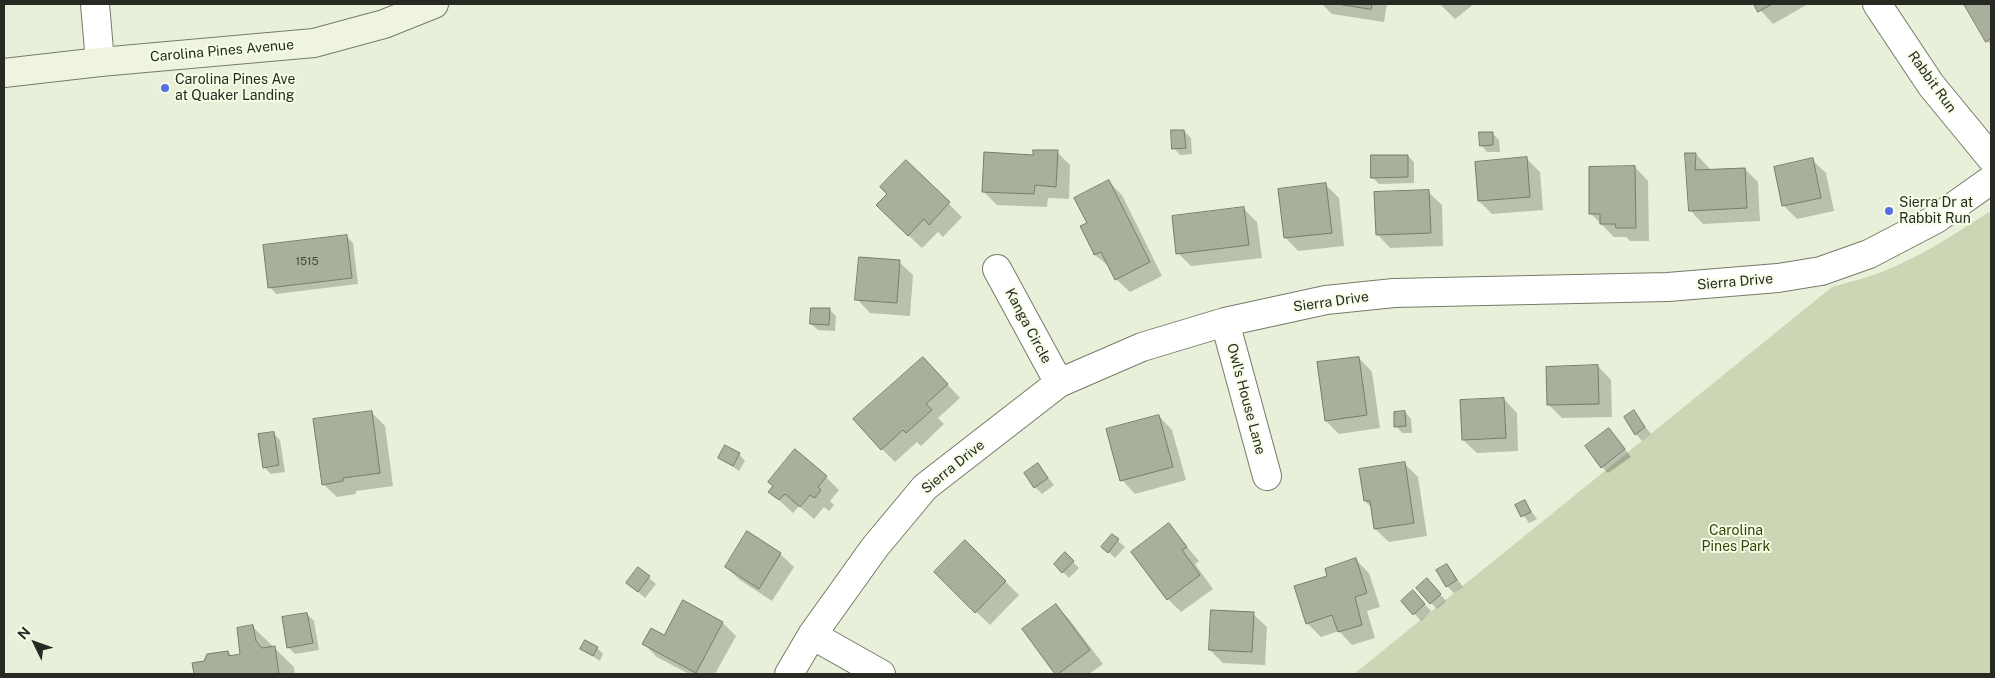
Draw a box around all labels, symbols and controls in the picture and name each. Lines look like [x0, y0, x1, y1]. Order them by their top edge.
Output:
street label: Carolina Pines Avenue [149, 36, 295, 66]
street label: Rabbit Run [1904, 48, 1960, 116]
place label: Carolina Pines Ave at Quaker Landing [175, 72, 295, 104]
marker: Carolina Pines Ave at Quaker Landing [159, 82, 171, 94]
place label: Sierra Dr at Rabbit Run [1899, 195, 1973, 228]
marker: Sierra Dr at Rabbit Run [1883, 205, 1895, 217]
house number: 1515 [295, 255, 319, 269]
street label: Sierra Drive [1696, 270, 1774, 294]
street label: Kanga Circle [1001, 286, 1055, 366]
street label: Sierra Drive [1292, 288, 1370, 316]
street label: Owl's House Lane [1223, 342, 1269, 456]
street label: Sierra Drive [918, 437, 988, 497]
park label: Carolina Pines Park [1702, 523, 1770, 556]
north arrow [10, 618, 60, 668]
text: N [14, 624, 33, 642]

